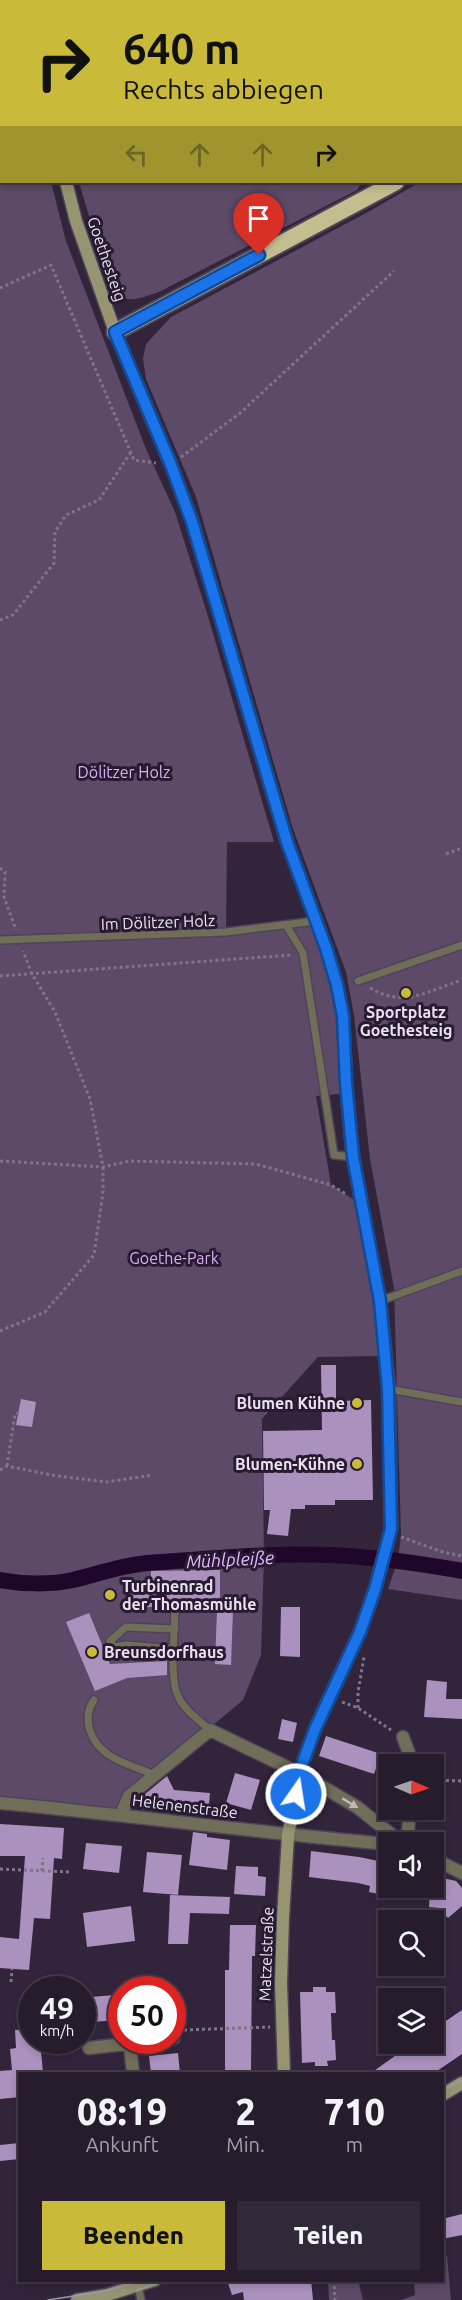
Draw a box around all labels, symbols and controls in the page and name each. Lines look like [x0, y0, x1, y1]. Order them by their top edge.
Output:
icon: right [24, 24, 102, 102]
text: 640 m [123, 25, 240, 72]
text: Rechts abbiegen [123, 74, 324, 104]
icon: left [120, 138, 153, 171]
icon: ahead [183, 138, 216, 171]
icon: ahead [246, 138, 279, 171]
icon: right [309, 138, 342, 171]
pin [233, 193, 284, 255]
icon: arrive [242, 202, 275, 235]
street label: Goethesteig [84, 214, 130, 304]
park label: Dölitzer Holz [78, 763, 170, 781]
street label: Im Dölitzer Holz [100, 911, 216, 933]
marker: Sportplatz Goethesteig [399, 986, 413, 1000]
place label: Sportplatz Goethesteig [360, 1003, 452, 1039]
park label: Goethe-Park [129, 1249, 219, 1267]
place label: Blumen Kühne [237, 1394, 345, 1412]
marker: Blumen Kühne [350, 1396, 364, 1410]
place label: Blumen-Kühne [235, 1455, 345, 1473]
marker: Blumen-Kühne [350, 1457, 364, 1471]
water label: Mühlpleiße [185, 1547, 275, 1572]
place label: Turbinenrad der Thomasmühle [122, 1577, 256, 1613]
marker: Turbinenrad der Thomasmühle [103, 1588, 117, 1602]
place label: Breunsdorfhaus [104, 1643, 224, 1661]
marker: Breunsdorfhaus [85, 1645, 99, 1659]
north arrow [378, 1754, 444, 1820]
map controls [378, 1754, 444, 2054]
position arrow [264, 1762, 328, 1826]
street label: Helenenstraße [131, 1791, 239, 1821]
one-way arrow [342, 1797, 358, 1808]
button: sound [378, 1832, 444, 1898]
street label: Matzelstraße [255, 1906, 277, 2002]
button: search [378, 1910, 444, 1976]
speed limit sign: 50 [108, 1976, 186, 2054]
button: layers [378, 1988, 444, 2054]
text: 49 [40, 1991, 74, 2025]
text: km/h [40, 2022, 74, 2039]
text: 08:19 [77, 2091, 167, 2132]
text: 2 [235, 2091, 256, 2132]
text: 710 [324, 2091, 385, 2132]
text: Ankunft [86, 2133, 159, 2156]
text: Min. [226, 2133, 265, 2156]
text: m [346, 2133, 363, 2156]
button: Beenden [42, 2201, 225, 2270]
button: Teilen [237, 2201, 420, 2270]

